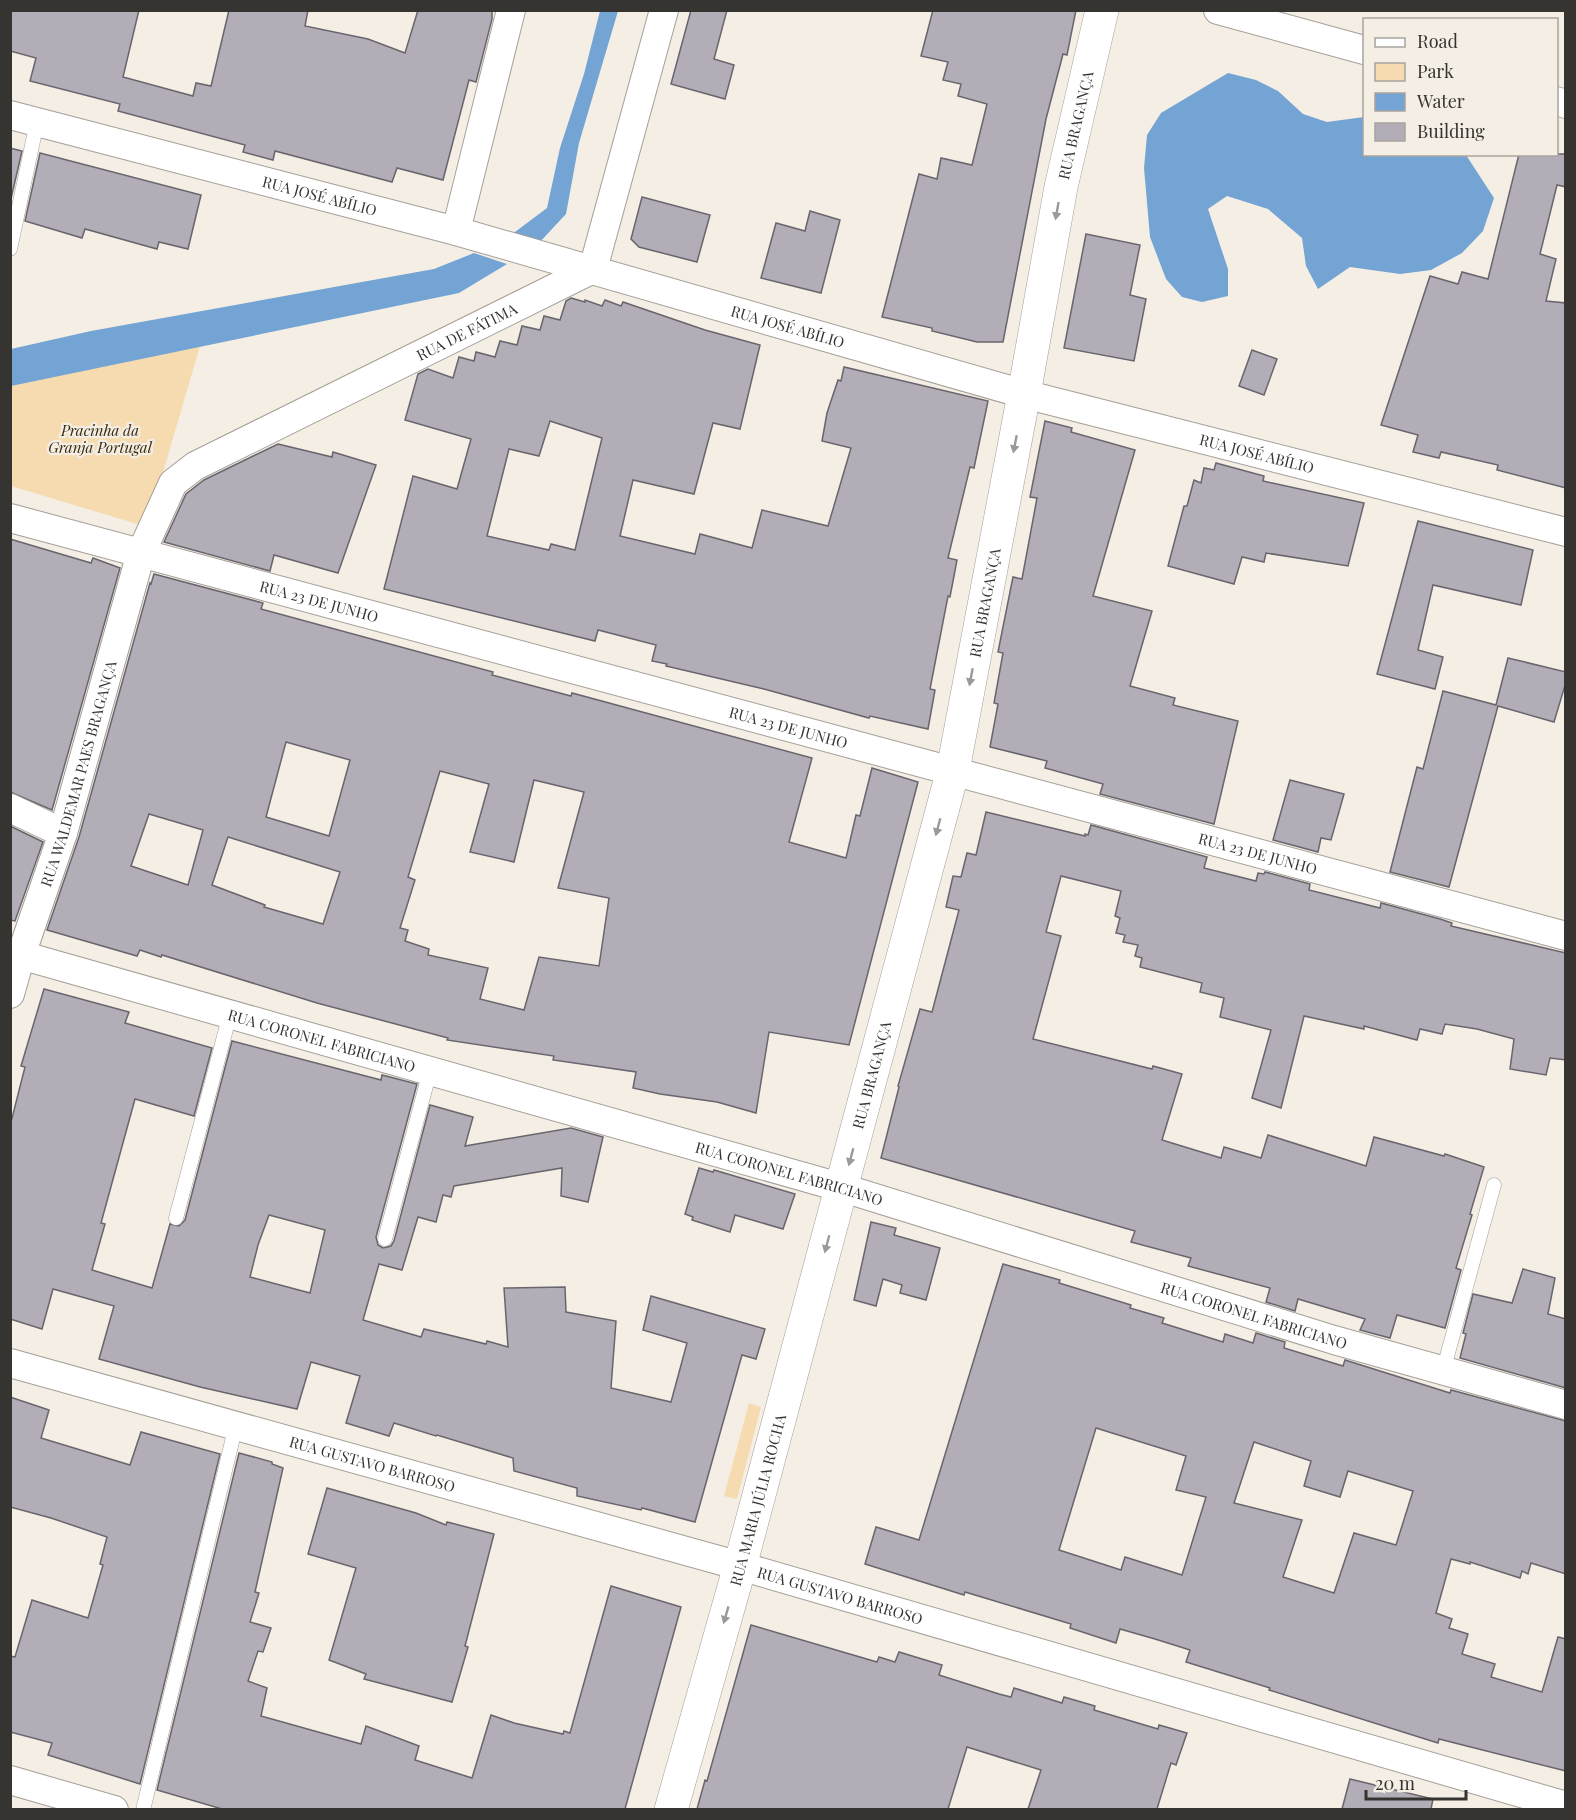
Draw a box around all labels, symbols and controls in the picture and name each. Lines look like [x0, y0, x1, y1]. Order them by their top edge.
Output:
legend [1363, 18, 1558, 156]
text: Road [1417, 29, 1458, 53]
text: Park [1417, 59, 1454, 83]
street label: RUA BRAGANÇA [1053, 68, 1098, 181]
text: Water [1416, 89, 1465, 113]
text: Building [1417, 119, 1485, 143]
street label: RUA JOSÉ ABÍLIO [260, 171, 379, 220]
one-way arrow [1052, 202, 1061, 221]
street label: RUA DE FÁTIMA [413, 298, 521, 365]
street label: RUA JOSÉ ABÍLIO [729, 300, 847, 352]
park label: Pracinha da Granja Portugal [48, 420, 153, 457]
street label: RUA JOSÉ ABÍLIO [1197, 429, 1316, 477]
one-way arrow [1010, 435, 1019, 454]
street label: RUA BRAGANÇA [965, 546, 1005, 659]
street label: RUA 23 DE JUNHO [258, 576, 381, 627]
street label: RUA WALDEMAR PAES BRAGANÇA [35, 657, 121, 889]
one-way arrow [966, 668, 975, 687]
street label: RUA 23 DE JUNHO [727, 702, 850, 753]
one-way arrow [933, 817, 943, 836]
street label: RUA 23 DE JUNHO [1196, 828, 1319, 879]
street label: RUA CORONEL FABRICIANO [226, 1004, 418, 1076]
street label: RUA BRAGANÇA [847, 1018, 896, 1131]
street label: RUA CORONEL FABRICIANO [693, 1137, 885, 1210]
one-way arrow [845, 1148, 855, 1166]
one-way arrow [822, 1235, 832, 1253]
street label: RUA CORONEL FABRICIANO [1158, 1277, 1350, 1353]
street label: RUA MARIA JÚLIA ROCHA [725, 1411, 790, 1588]
street label: RUA GUSTAVO BARROSO [287, 1431, 457, 1496]
street label: RUA GUSTAVO BARROSO [755, 1562, 925, 1629]
one-way arrow [721, 1606, 730, 1624]
scale bar [1366, 1763, 1466, 1801]
text: 20 m [1375, 1771, 1415, 1795]

